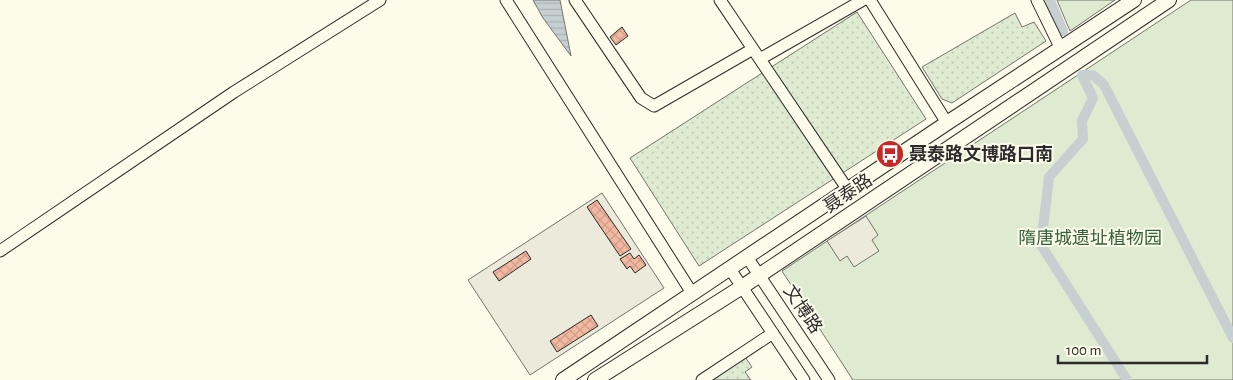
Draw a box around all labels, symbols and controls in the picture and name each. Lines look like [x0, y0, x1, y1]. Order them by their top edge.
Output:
bus stop icon: 聂泰路文博路口南 [875, 139, 905, 169]
place label: 聂泰路文博路口南 [909, 144, 1053, 164]
street label: 聂泰路 [820, 170, 876, 216]
park label: 隋唐城遗址植物园 [1018, 228, 1162, 248]
street label: 文博路 [780, 281, 826, 337]
scale bar [1058, 332, 1207, 364]
text: 100 m [1066, 343, 1101, 358]

